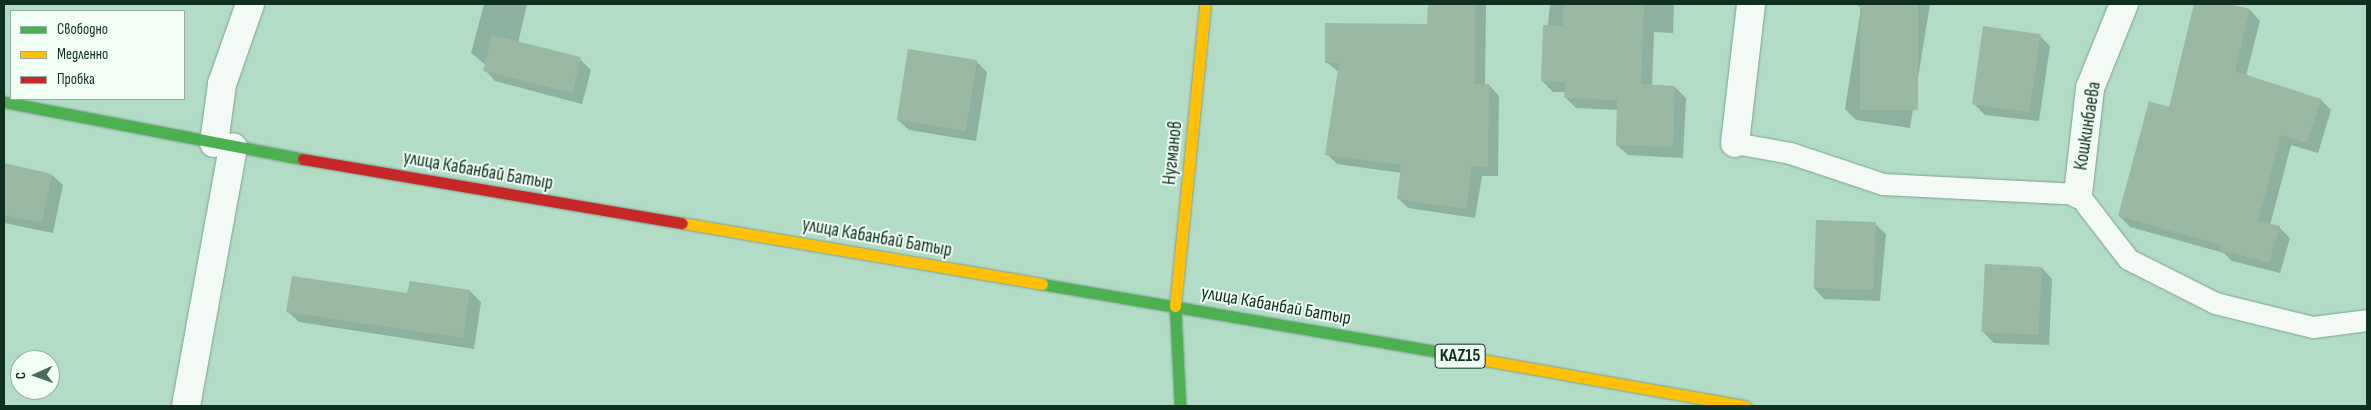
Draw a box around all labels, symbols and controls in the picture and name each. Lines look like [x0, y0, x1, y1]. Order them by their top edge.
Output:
legend [10, 10, 185, 100]
text: Свободно [57, 20, 108, 39]
text: Медленно [57, 45, 108, 64]
text: Пробка [57, 70, 95, 89]
street label: Кошкинбаева [2070, 80, 2106, 172]
street label: Нугманов [1158, 120, 1188, 186]
street label: улица Кабанбай Батыр [401, 147, 555, 195]
street label: улица Кабанбай Батыр [800, 214, 954, 262]
street label: улица Кабанбай Батыр [1199, 282, 1353, 330]
road number: KAZ15 [1434, 341, 1486, 372]
north arrow [10, 350, 60, 400]
text: С [12, 372, 29, 379]

